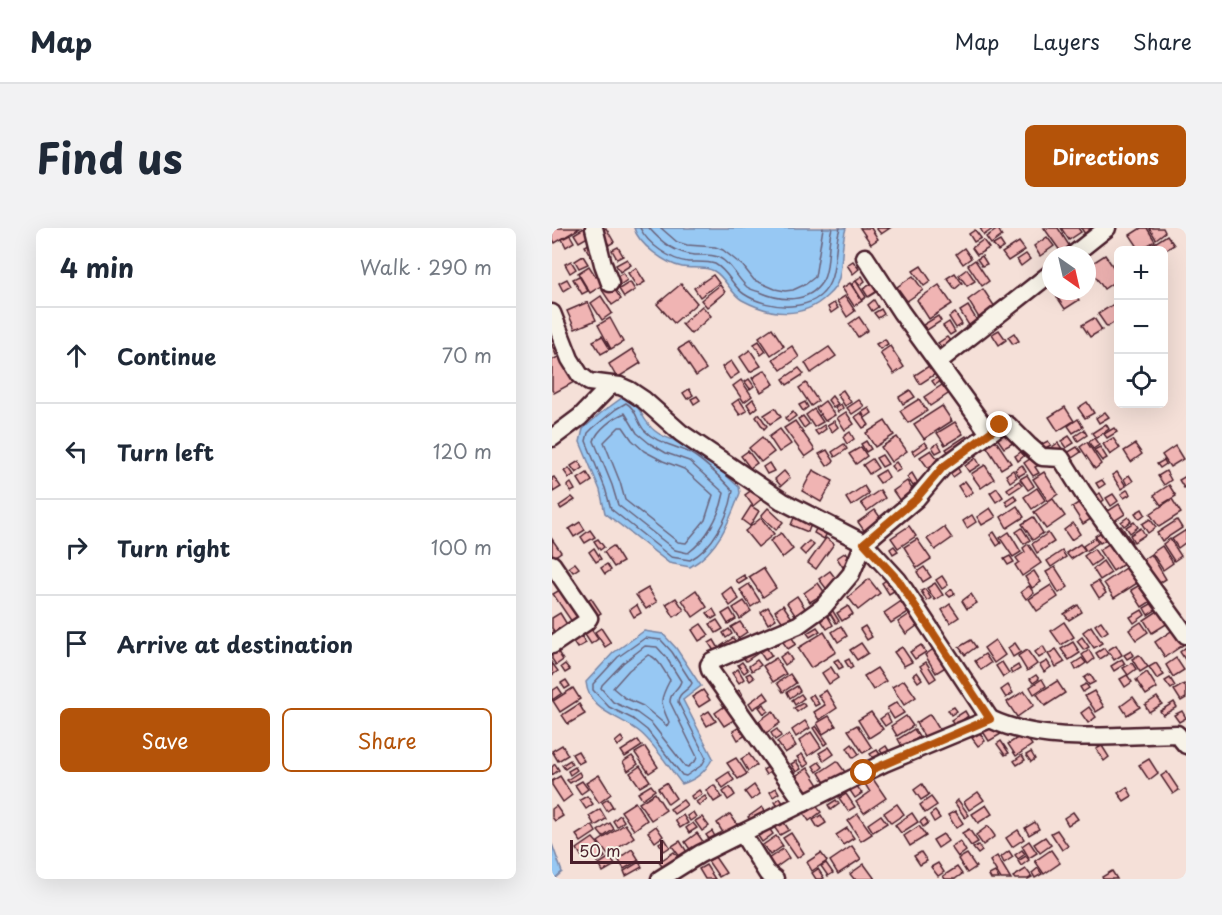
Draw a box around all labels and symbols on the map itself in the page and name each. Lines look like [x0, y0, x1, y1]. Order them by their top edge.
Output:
north arrow [1042, 246, 1096, 300]
route end [986, 411, 1012, 437]
route start [850, 759, 876, 785]
scale bar [570, 837, 663, 864]

